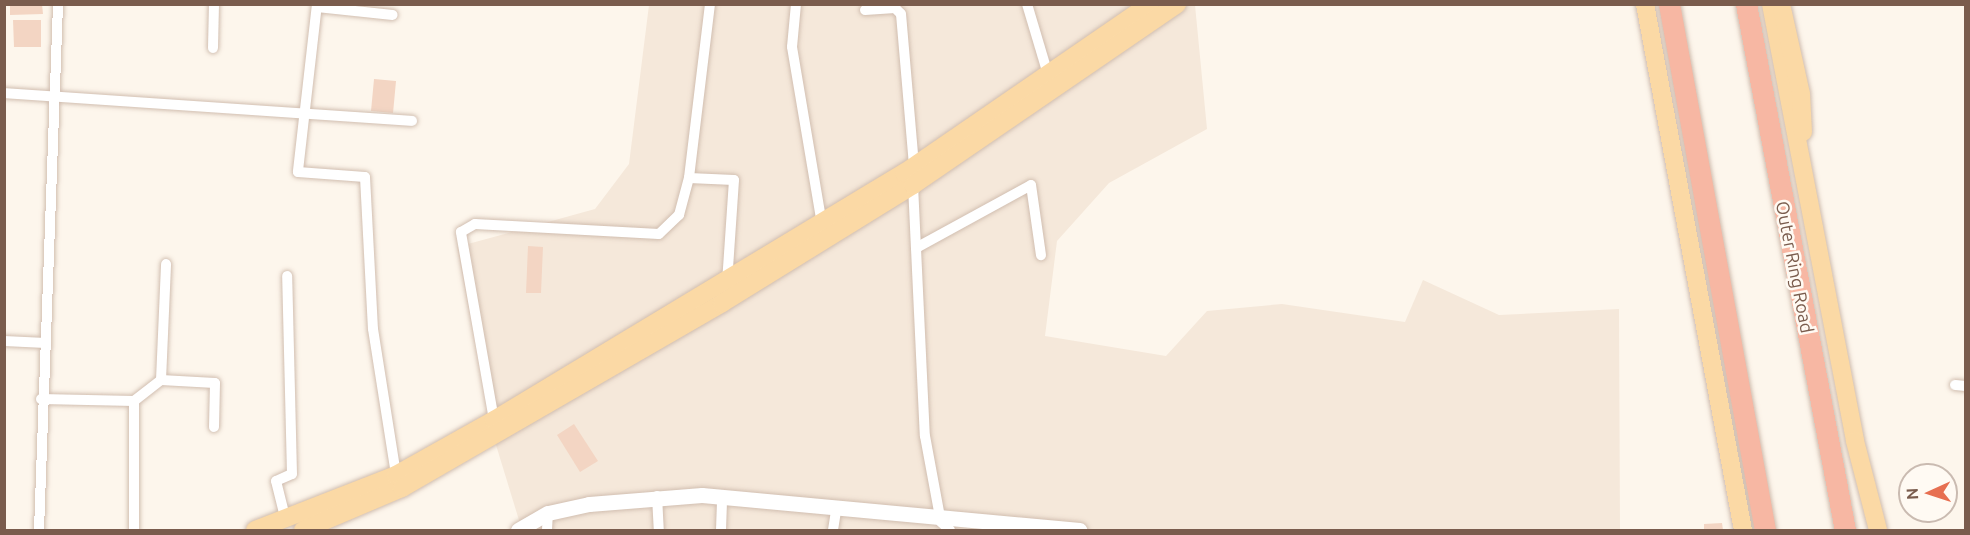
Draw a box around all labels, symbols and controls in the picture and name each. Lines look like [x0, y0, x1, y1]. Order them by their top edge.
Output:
street label: Outer Ring Road [1772, 199, 1818, 335]
north arrow [1898, 463, 1958, 523]
text: N [1903, 487, 1921, 500]

